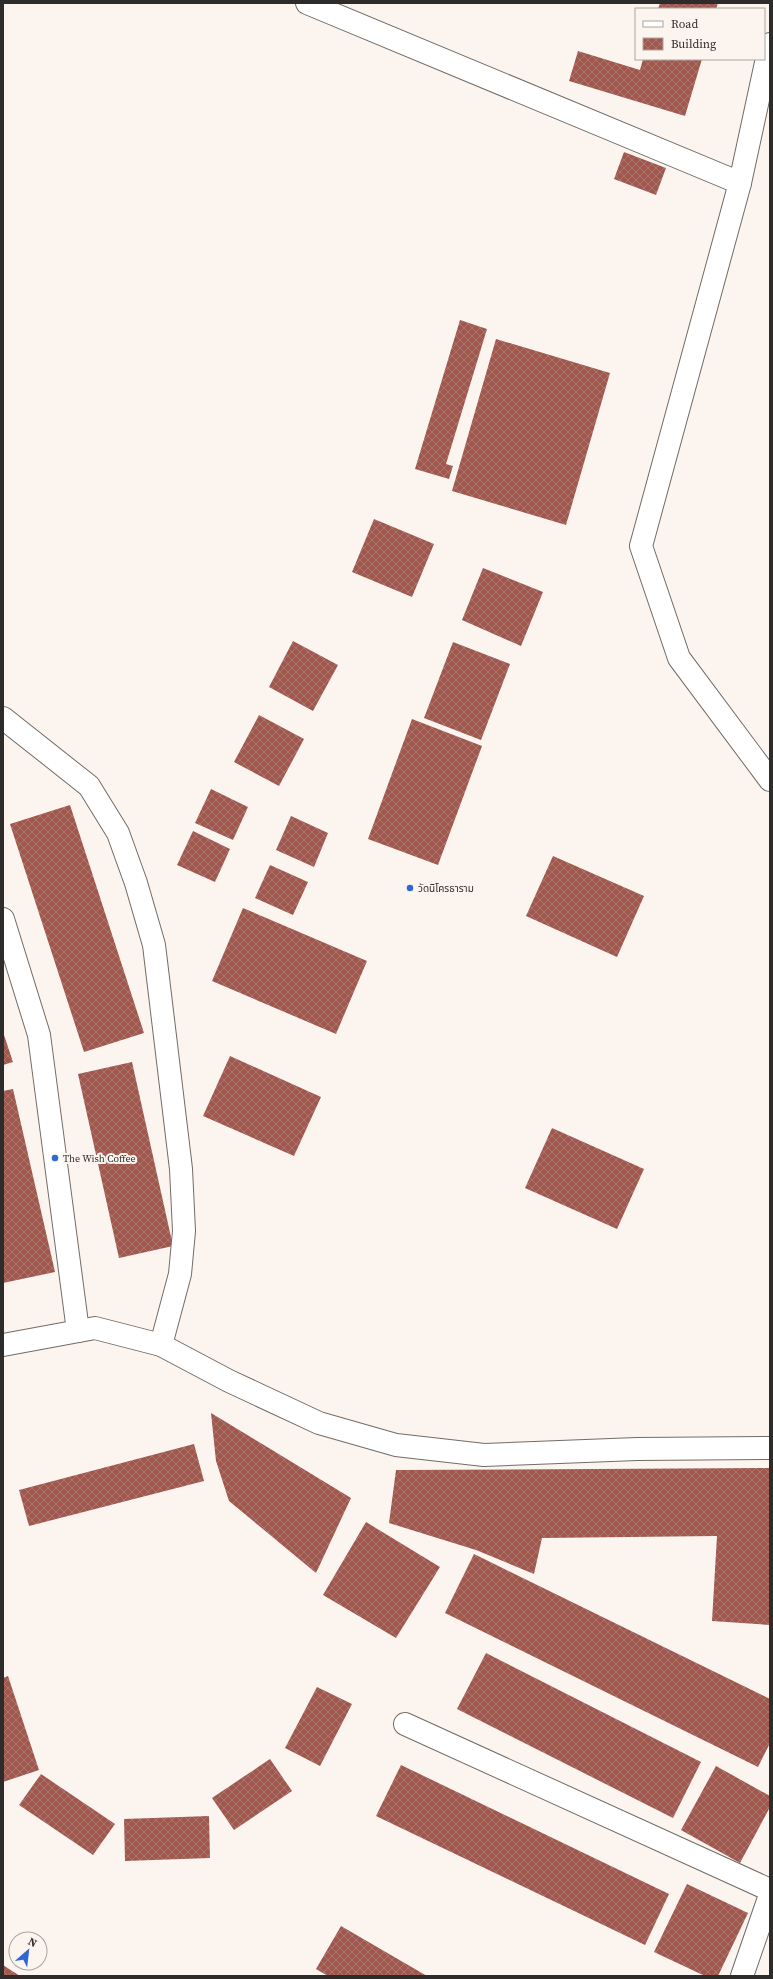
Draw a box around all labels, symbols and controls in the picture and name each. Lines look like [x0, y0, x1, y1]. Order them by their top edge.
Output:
legend [635, 8, 765, 60]
text: Road [671, 16, 698, 32]
text: Building [671, 36, 716, 52]
place label: วัดนิโครธาราม [418, 882, 474, 895]
marker: วัดนิโครธาราม [405, 883, 415, 893]
place label: The Wish Coffee [63, 1152, 136, 1165]
marker: The Wish Coffee [50, 1153, 60, 1163]
north arrow [8, 1931, 48, 1971]
text: N [25, 1934, 40, 1951]

